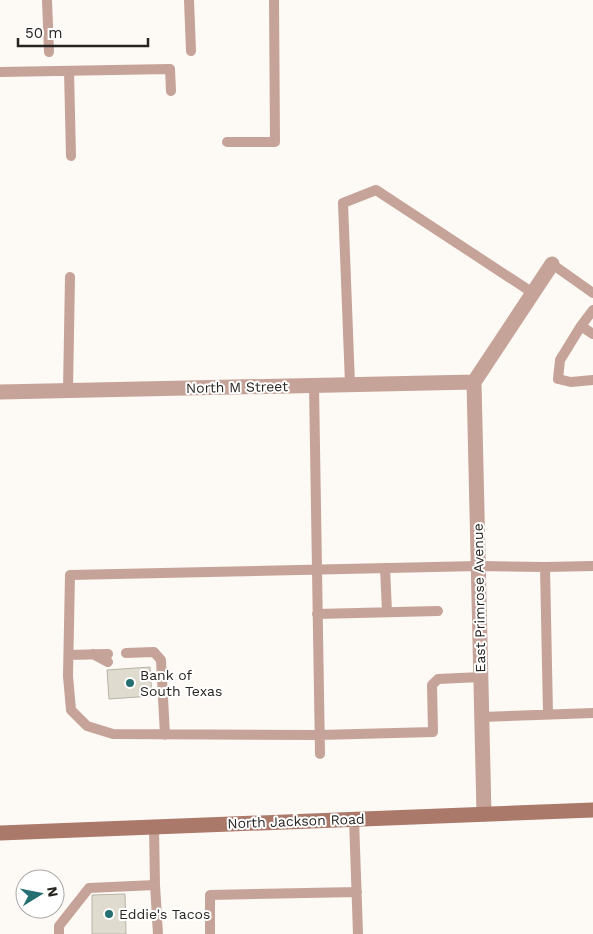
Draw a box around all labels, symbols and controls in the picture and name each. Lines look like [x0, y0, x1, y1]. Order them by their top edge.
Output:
scale bar [18, 15, 148, 47]
text: 50 m [25, 24, 62, 42]
street label: North M Street [186, 378, 288, 396]
street label: East Primrose Avenue [470, 523, 488, 673]
place label: Bank of South Texas [140, 667, 222, 699]
marker: Bank of South Texas [124, 677, 136, 689]
street label: North Jackson Road [227, 811, 365, 831]
north arrow [15, 869, 65, 919]
text: N [44, 885, 62, 898]
place label: Eddie's Tacos [119, 906, 210, 922]
marker: Eddie's Tacos [103, 908, 115, 920]

